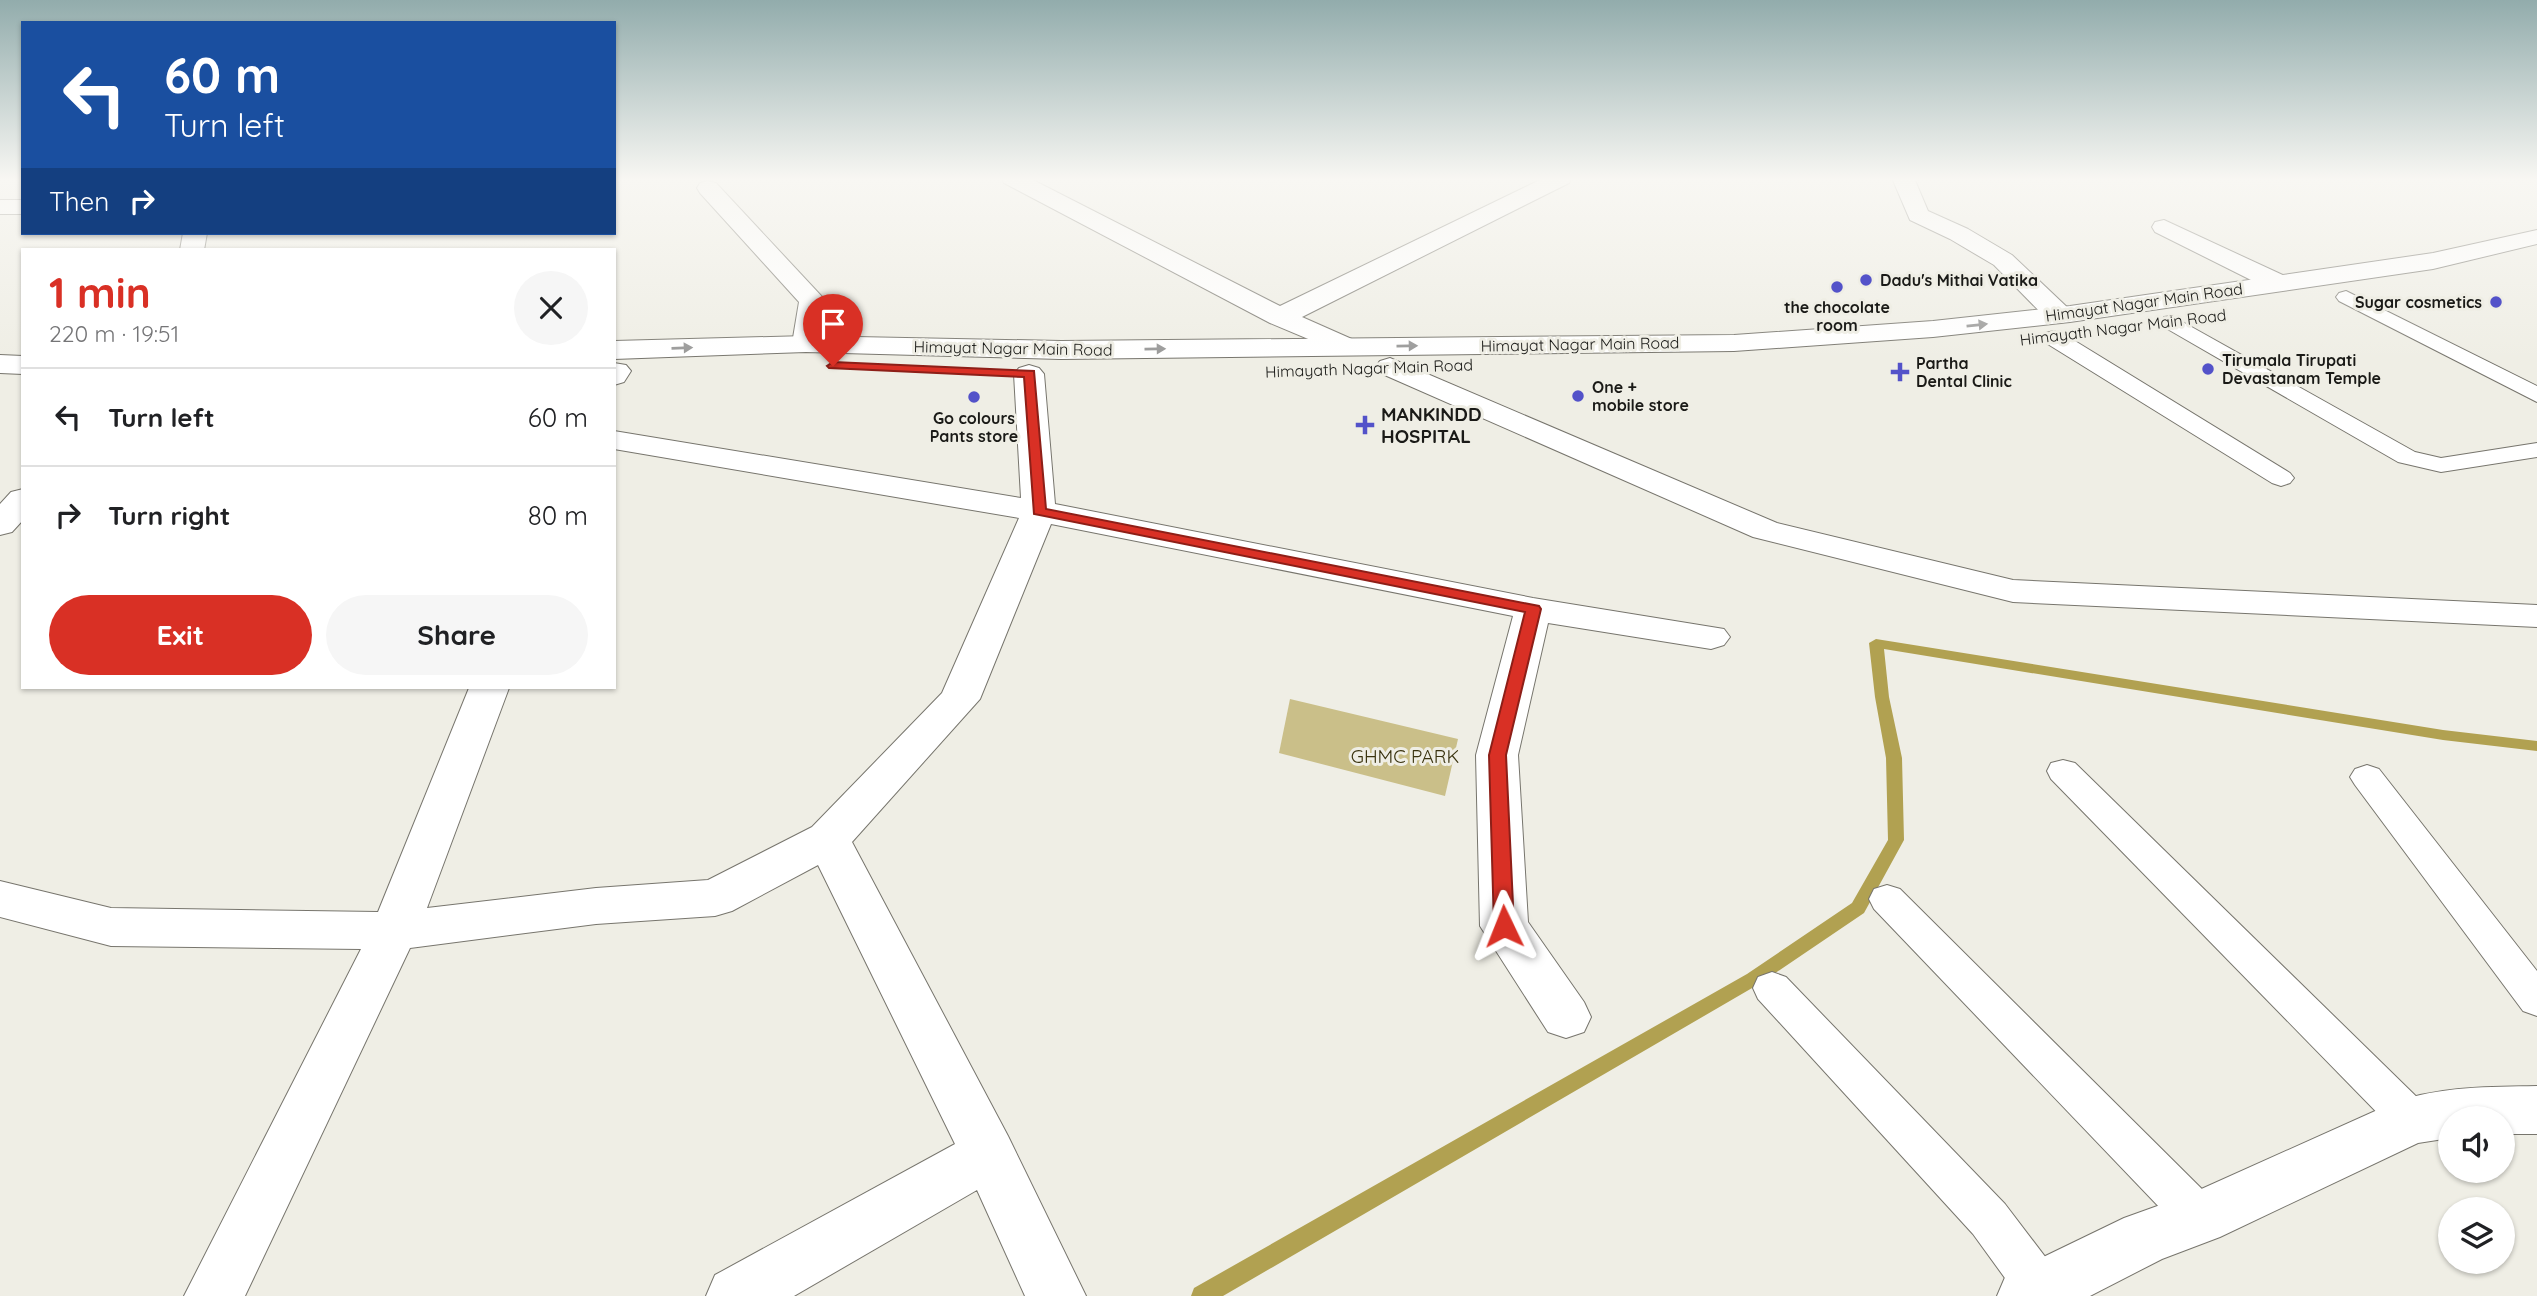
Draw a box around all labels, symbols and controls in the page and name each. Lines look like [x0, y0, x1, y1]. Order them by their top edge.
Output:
text: 60 m [164, 44, 280, 105]
icon: left [49, 49, 140, 140]
text: Turn left [164, 105, 285, 145]
icon: right [123, 182, 161, 220]
text: Then [49, 185, 109, 218]
text: 1 min [49, 266, 151, 319]
place label: Dadu's Mithai Vatika [1880, 270, 2038, 290]
button: close [514, 271, 588, 345]
marker: Dadu's Mithai Vatika [1858, 272, 1874, 288]
street label: Himayat Nagar Main Road [2044, 278, 2244, 326]
marker: the chocolate room [1829, 279, 1845, 295]
place label: Sugar cosmetics [2355, 292, 2482, 312]
pin [803, 294, 863, 366]
marker: Sugar cosmetics [2488, 294, 2504, 310]
place label: the chocolate room [1784, 297, 1890, 335]
street label: Himayath Nagar Main Road [2019, 304, 2227, 350]
icon: arrive [814, 305, 852, 343]
text: 220 m · 19:51 [49, 319, 179, 348]
one-way arrow [1966, 319, 1988, 330]
street label: Himayat Nagar Main Road [1480, 332, 1680, 356]
street label: Himayat Nagar Main Road [913, 336, 1113, 360]
one-way arrow [1396, 340, 1418, 352]
one-way arrow [672, 343, 694, 354]
one-way arrow [1144, 343, 1166, 355]
place label: Tirumala Tirupati Devastanam Temple [2222, 350, 2381, 388]
place label: Partha Dental Clinic [1916, 353, 2012, 391]
street label: Himayath Nagar Main Road [1265, 354, 1473, 382]
marker: Tirumala Tirupati Devastanam Temple [2200, 361, 2216, 377]
marker: Partha Dental Clinic [1890, 362, 1910, 382]
place label: One + mobile store [1592, 377, 1689, 415]
marker: One + mobile store [1570, 388, 1586, 404]
marker: Go colours Pants store [966, 389, 982, 405]
icon: left [49, 398, 87, 436]
text: Turn left [108, 401, 215, 434]
text: 60 m [528, 401, 588, 434]
place label: MANKINDD HOSPITAL [1381, 402, 1481, 448]
place label: Go colours Pants store [930, 408, 1018, 446]
marker: MANKINDD HOSPITAL [1355, 415, 1375, 435]
icon: right [49, 496, 87, 534]
text: Turn right [108, 499, 230, 532]
text: 80 m [528, 499, 588, 532]
button: Exit [49, 595, 312, 675]
button: Share [326, 595, 588, 675]
park label: GHMC PARK [1351, 744, 1459, 768]
position arrow [1467, 889, 1541, 963]
map controls [2438, 1106, 2515, 1274]
button: sound [2438, 1106, 2515, 1183]
button: layers [2438, 1197, 2515, 1274]

